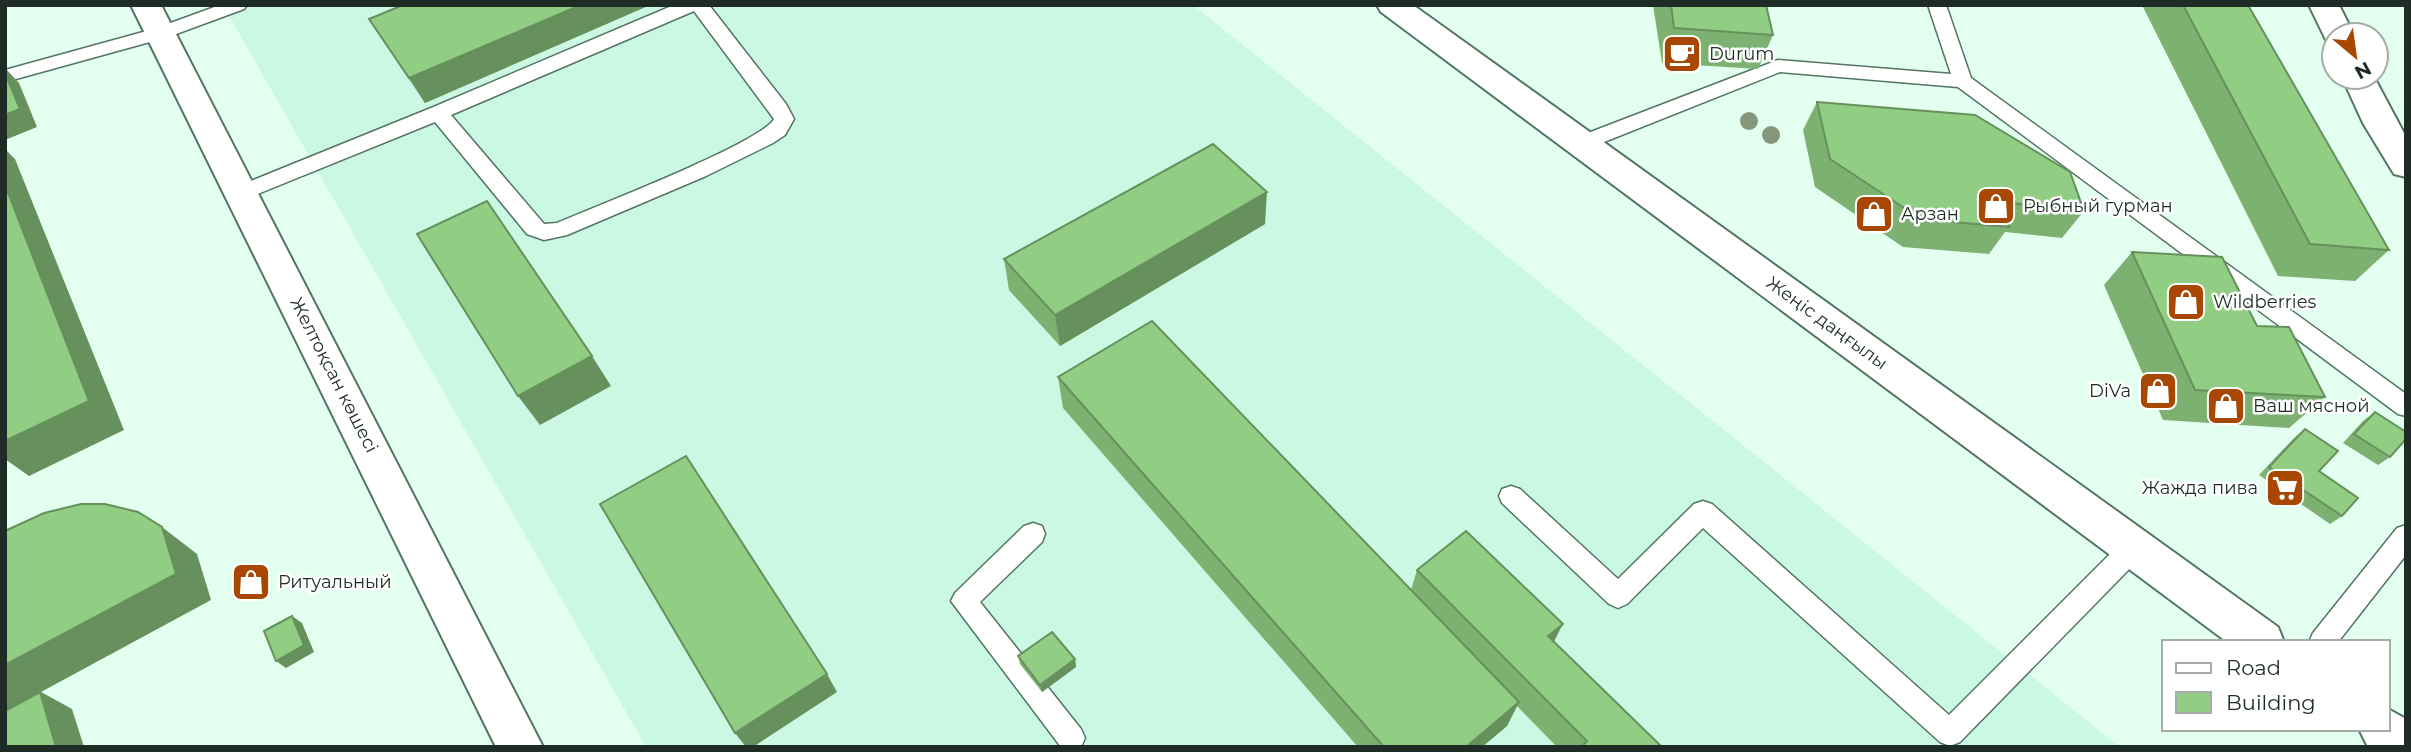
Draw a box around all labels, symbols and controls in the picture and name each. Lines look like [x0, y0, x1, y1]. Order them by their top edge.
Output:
north arrow [2320, 21, 2390, 91]
cafe icon: Durum [1661, 33, 1703, 75]
place label: Durum [1709, 43, 1774, 65]
text: N [2351, 57, 2375, 84]
shop icon: Рыбный гурман [1975, 185, 2017, 227]
shop icon: Арзан [1853, 193, 1895, 235]
place label: Рыбный гурман [2023, 195, 2173, 217]
place label: Арзан [1901, 203, 1959, 225]
street label: Жеңіс даңғылы [1762, 272, 1892, 374]
shop icon: Wildberries [2165, 281, 2207, 323]
place label: Wildberries [2213, 291, 2317, 313]
street label: Желтоқсан көшесі [285, 294, 383, 456]
shop icon: DiVa [2137, 370, 2179, 412]
place label: DiVa [2089, 380, 2131, 402]
shop icon: Ваш мясной [2205, 385, 2247, 427]
place label: Ваш мясной [2253, 395, 2370, 417]
supermarket icon: Жажда пива [2264, 467, 2306, 509]
place label: Жажда пива [2142, 477, 2258, 499]
shop icon: Ритуальный [230, 561, 272, 603]
place label: Ритуальный [278, 571, 392, 593]
legend [2162, 640, 2390, 731]
text: Road [2226, 655, 2281, 680]
text: Building [2226, 690, 2316, 715]

